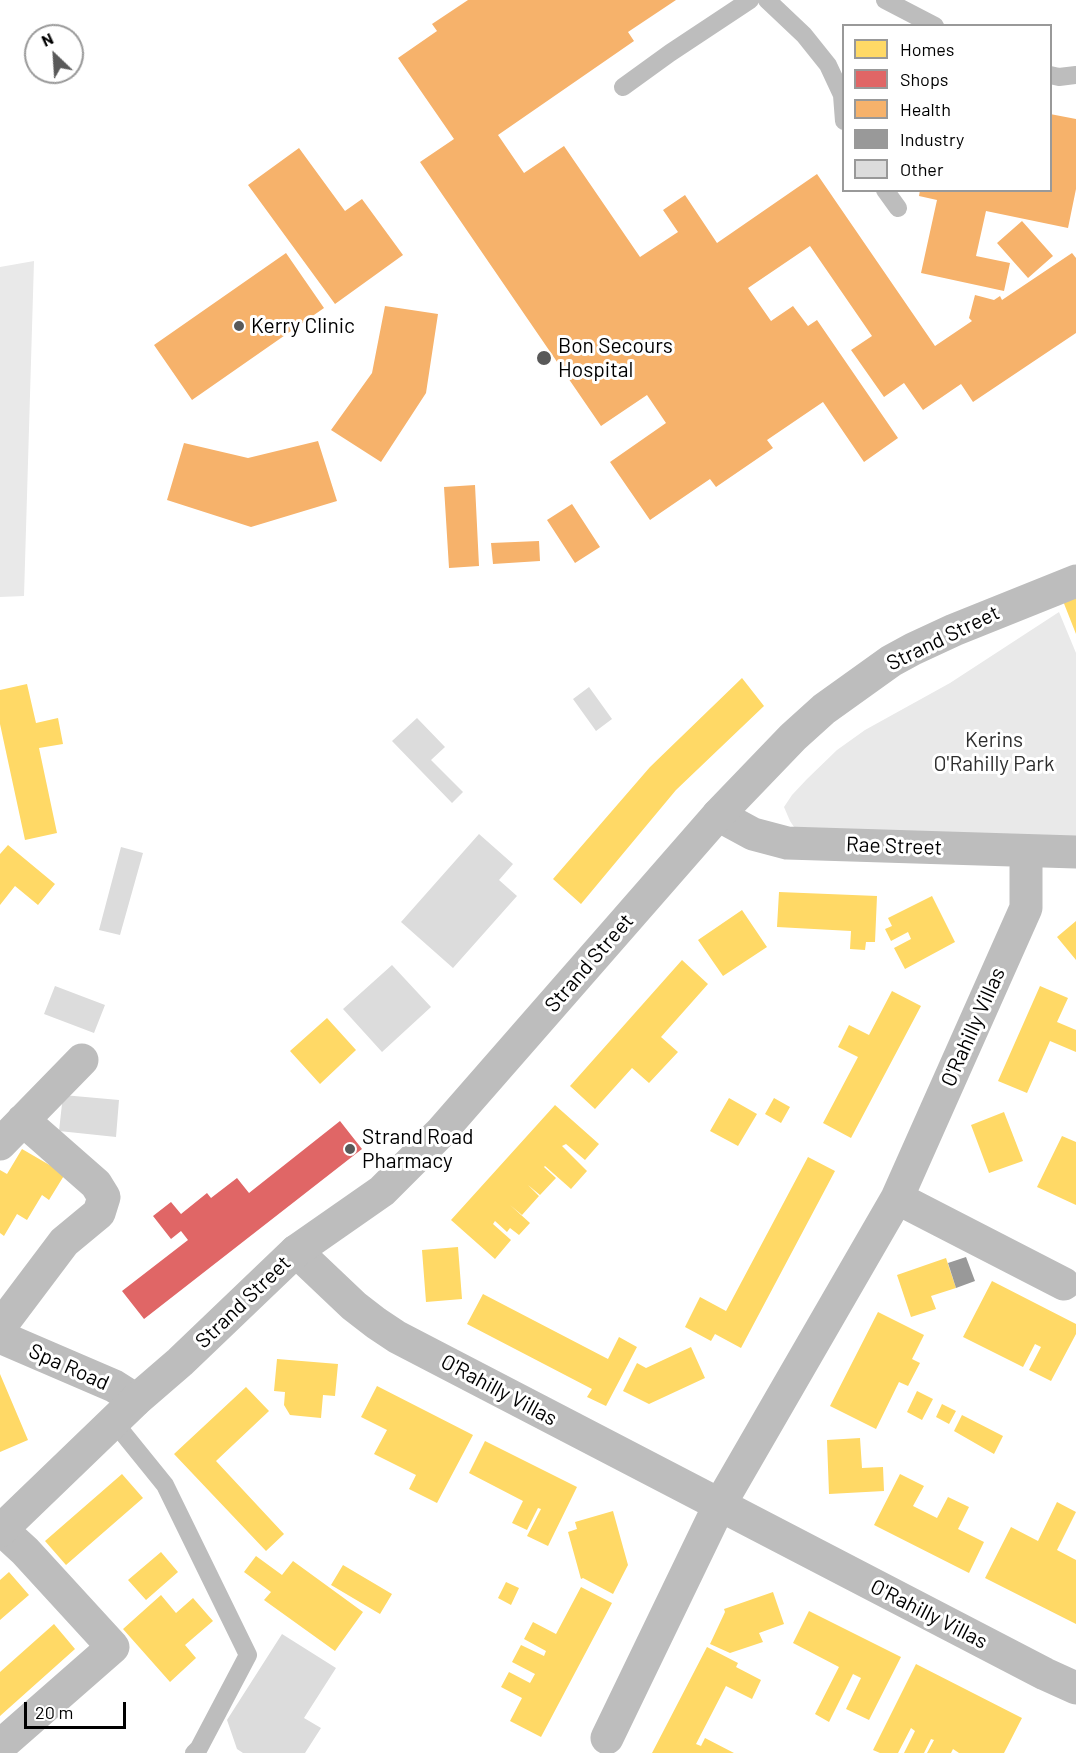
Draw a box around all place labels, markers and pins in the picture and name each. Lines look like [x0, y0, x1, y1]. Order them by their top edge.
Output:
place label: Kerry Clinic [251, 313, 355, 339]
marker: Kerry Clinic [232, 319, 246, 333]
place label: Bon Secours Hospital [558, 333, 673, 383]
marker: Bon Secours Hospital [535, 349, 553, 367]
place label: Strand Road Pharmacy [362, 1124, 474, 1174]
marker: Strand Road Pharmacy [343, 1142, 357, 1156]

